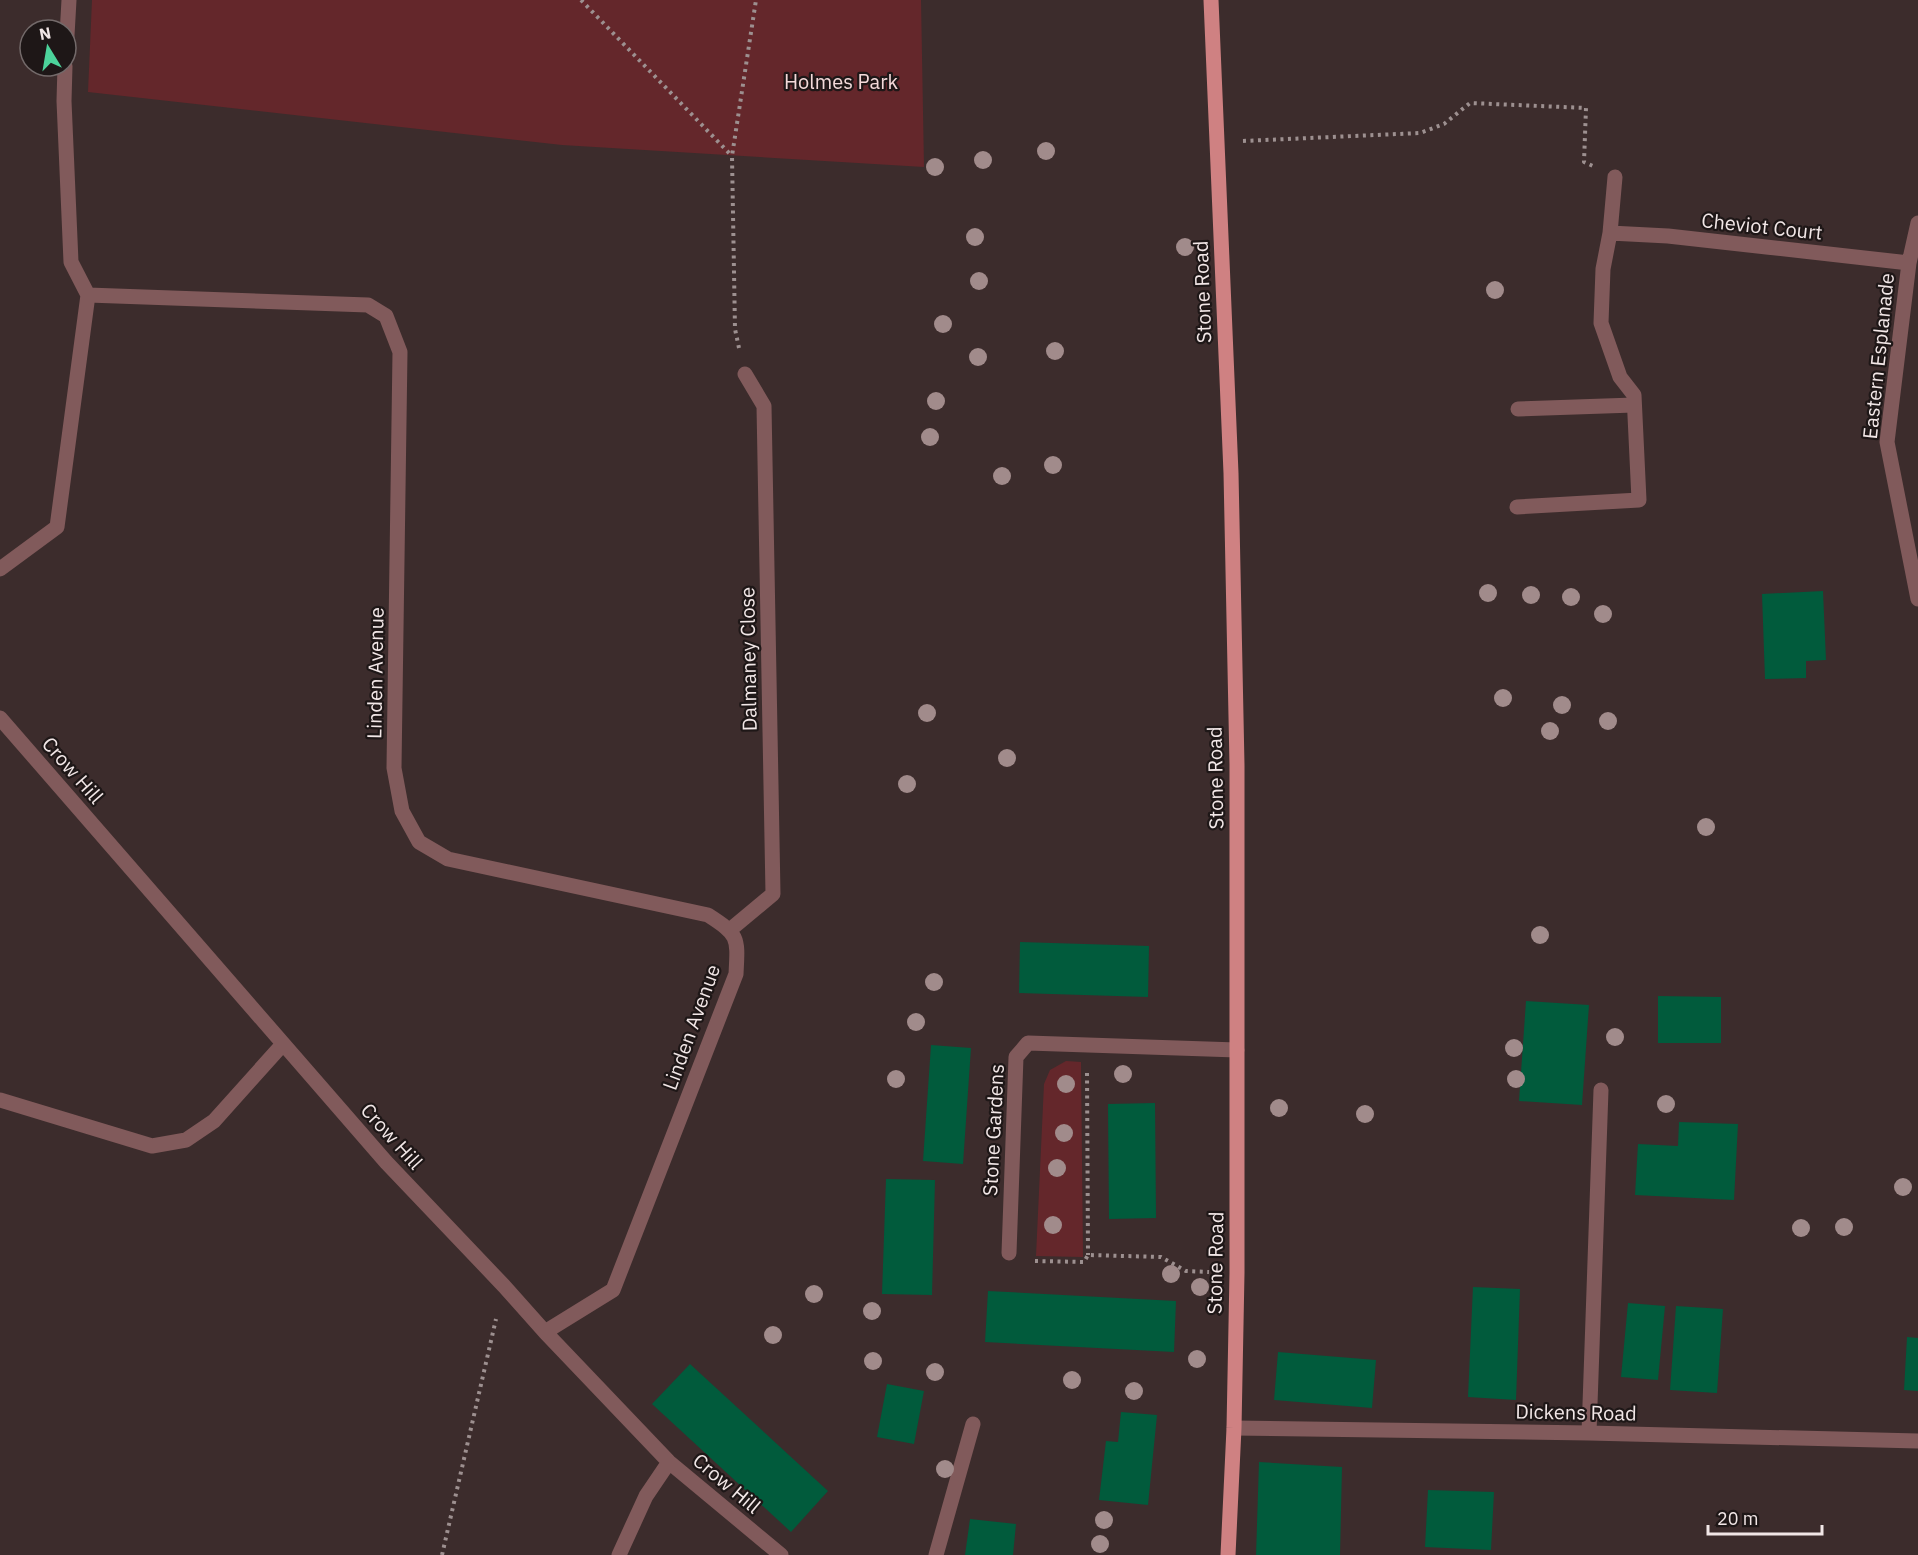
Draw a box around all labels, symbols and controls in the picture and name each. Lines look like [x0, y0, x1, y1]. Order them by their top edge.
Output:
north arrow [18, 18, 78, 78]
text: N [38, 22, 53, 44]
park label: Holmes Park [784, 68, 899, 95]
street label: Cheviot Court [1700, 206, 1824, 246]
street label: Stone Road [1187, 240, 1217, 344]
street label: Eastern Esplanade [1856, 272, 1900, 440]
street label: Dalmaney Close [733, 587, 763, 731]
street label: Linden Avenue [360, 607, 390, 739]
street label: Stone Road [1201, 726, 1229, 830]
street label: Crow Hill [36, 731, 110, 809]
street label: Linden Avenue [656, 960, 726, 1094]
street label: Stone Gardens [976, 1063, 1010, 1197]
street label: Crow Hill [355, 1097, 429, 1175]
street label: Stone Road [1201, 1211, 1229, 1315]
street label: Dickens Road [1515, 1397, 1637, 1427]
street label: Crow Hill [687, 1447, 767, 1519]
scale bar [1708, 1498, 1822, 1536]
text: 20 m [1717, 1507, 1759, 1530]

